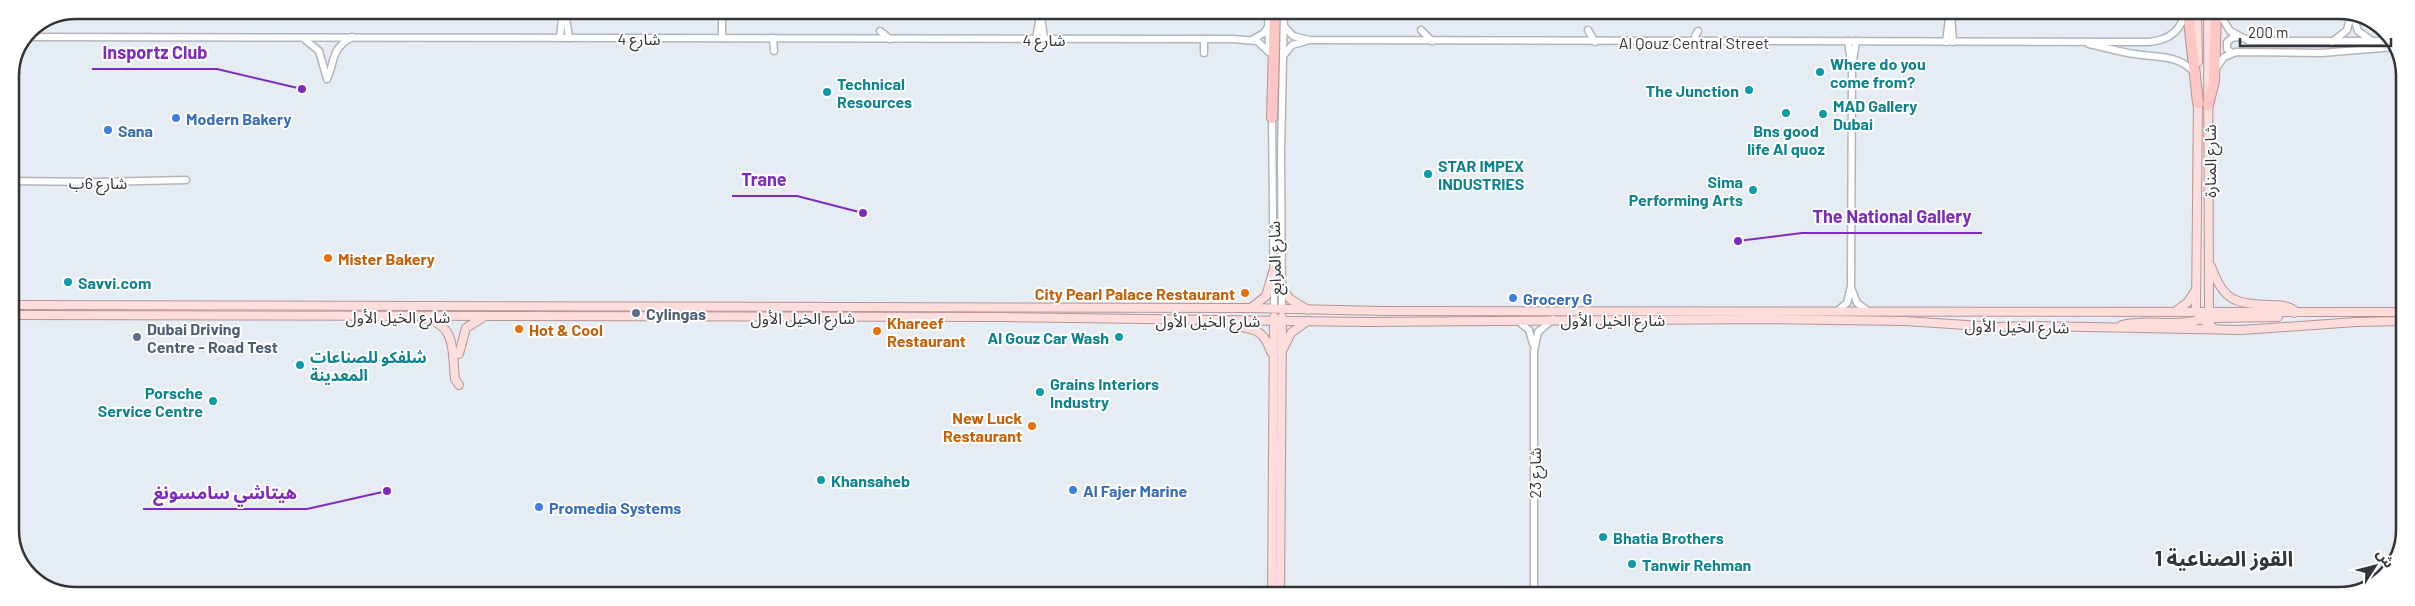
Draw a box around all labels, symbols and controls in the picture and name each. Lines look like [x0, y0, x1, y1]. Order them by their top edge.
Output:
scale bar [2240, 15, 2391, 47]
text: 200 m [2248, 23, 2288, 41]
street label: شارع 4 [617, 29, 661, 52]
street label: شارع 4 [1022, 30, 1066, 53]
street label: Al Qouz Central Street [1619, 33, 1769, 52]
callout: Insportz Club [92, 36, 217, 69]
text: Insportz Club [103, 41, 207, 63]
place label: Where do you come from? [1830, 54, 1926, 91]
marker: Where do you come from? [1814, 66, 1826, 78]
place label: Technical Resources [837, 74, 912, 111]
place label: The Junction [1646, 81, 1739, 100]
marker: The Junction [1743, 84, 1755, 96]
marker: Technical Resources [821, 86, 833, 98]
place label: MAD Gallery Dubai [1833, 96, 1917, 133]
marker: Bns good life Al quoz [1780, 107, 1792, 119]
marker: MAD Gallery Dubai [1817, 108, 1829, 120]
place label: Modern Bakery [186, 109, 291, 128]
marker: Modern Bakery [170, 112, 182, 124]
place label: Sana [118, 121, 153, 140]
place label: Bns good life Al quoz [1747, 121, 1825, 158]
marker: Sana [102, 124, 114, 136]
street label: شارع المنارة [2200, 124, 2223, 198]
place label: STAR IMPEX INDUSTRIES [1438, 156, 1524, 193]
callout: Trane [732, 163, 797, 196]
text: Trane [741, 168, 787, 190]
marker: STAR IMPEX INDUSTRIES [1422, 168, 1434, 180]
place label: Sima Performing Arts [1629, 172, 1743, 209]
street label: شارع 6ب [69, 173, 127, 196]
marker: Sima Performing Arts [1747, 184, 1759, 196]
callout: The National Gallery [1802, 200, 1982, 233]
text: The National Gallery [1812, 205, 1972, 227]
street label: شارع المرابع [1264, 221, 1288, 295]
place label: Mister Bakery [338, 249, 435, 268]
marker: Mister Bakery [322, 252, 334, 264]
place label: Savvi.com [78, 273, 151, 292]
marker: Savvi.com [62, 276, 74, 288]
place label: City Pearl Palace Restaurant [1035, 284, 1235, 303]
marker: City Pearl Palace Restaurant [1239, 287, 1251, 299]
place label: Grocery G [1523, 289, 1592, 308]
marker: Grocery G [1507, 292, 1519, 304]
place label: Cylingas [646, 304, 706, 323]
street label: شارع الخيل الأول [346, 307, 450, 330]
marker: Cylingas [630, 307, 642, 319]
street label: شارع الخيل الأول [751, 308, 855, 331]
street label: شارع الخيل الأول [1561, 310, 1665, 333]
street label: شارع الخيل الأول [1156, 311, 1260, 334]
place label: Khareef Restaurant [887, 313, 966, 350]
street label: شارع الخيل الأول [1964, 316, 2070, 340]
place label: Dubai Driving Centre - Road Test [147, 319, 278, 356]
place label: Hot & Cool [529, 320, 603, 339]
marker: Hot & Cool [513, 323, 525, 335]
marker: Khareef Restaurant [871, 325, 883, 337]
place label: Al Gouz Car Wash [987, 328, 1109, 347]
marker: Dubai Driving Centre - Road Test [131, 331, 143, 343]
marker: Al Gouz Car Wash [1113, 331, 1125, 343]
place label: شلفكو للصناعات المعدينة [310, 347, 427, 385]
marker: شلفكو للصناعات المعدينة [294, 359, 306, 371]
place label: Grains Interiors Industry [1050, 374, 1159, 411]
place label: Porsche Service Centre [98, 383, 203, 420]
marker: Grains Interiors Industry [1034, 386, 1046, 398]
marker: Porsche Service Centre [207, 395, 219, 407]
place label: New Luck Restaurant [943, 408, 1022, 445]
marker: New Luck Restaurant [1026, 420, 1038, 432]
street label: شارع 23 [1525, 447, 1548, 499]
place label: Khansaheb [831, 471, 910, 490]
marker: Khansaheb [815, 474, 827, 486]
callout: هيتاشي سامسونغ [143, 476, 307, 509]
text: هيتاشي سامسونغ [153, 481, 297, 507]
place label: Al Fajer Marine [1083, 481, 1187, 500]
marker: Al Fajer Marine [1067, 484, 1079, 496]
place label: Promedia Systems [549, 498, 681, 517]
marker: Promedia Systems [533, 501, 545, 513]
place label: Bhatia Brothers [1613, 528, 1724, 547]
marker: Bhatia Brothers [1597, 531, 1609, 543]
north arrow [2350, 541, 2400, 591]
district label: القوز الصناعية 1 [2155, 545, 2293, 571]
text: ش [2373, 545, 2398, 571]
place label: Tanwir Rehman [1642, 555, 1751, 574]
marker: Tanwir Rehman [1626, 558, 1638, 570]

